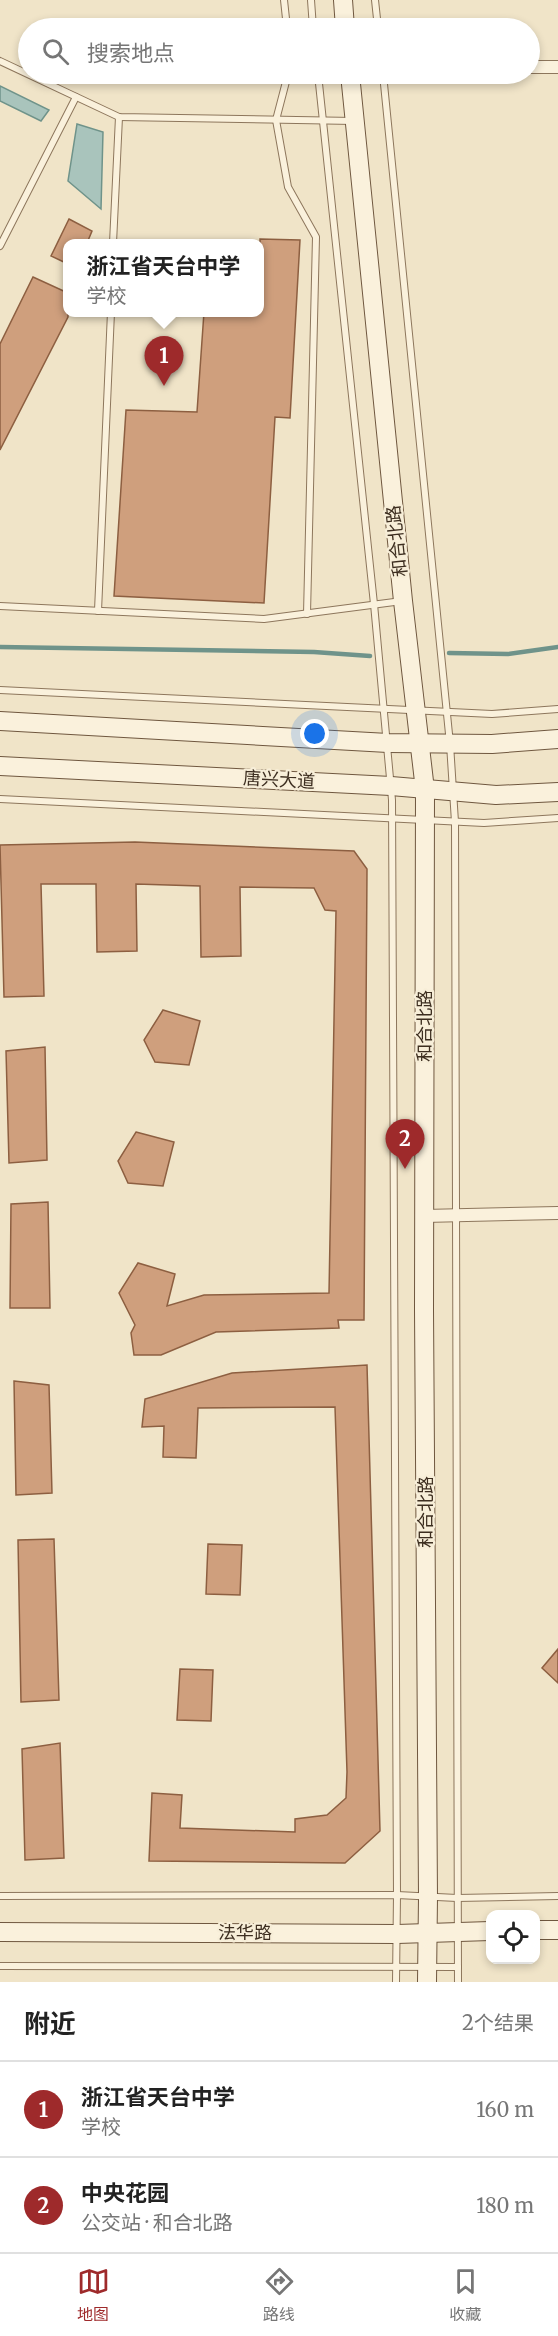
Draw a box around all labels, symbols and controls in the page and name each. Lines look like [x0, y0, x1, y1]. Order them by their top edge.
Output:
search box [18, 18, 540, 84]
icon: search [39, 35, 72, 68]
text: 搜索地点 [87, 39, 175, 67]
popup [63, 239, 264, 317]
text: 浙江省天台中学 [86, 252, 241, 280]
text: 学校 [86, 283, 126, 308]
pin: 1 [144, 336, 184, 386]
street label: 和合北路 [381, 504, 412, 578]
your location [300, 719, 329, 748]
street label: 唐兴大道 [242, 766, 316, 793]
street label: 和合北路 [413, 990, 436, 1062]
pin: 2 [386, 1120, 424, 1169]
street label: 和合北路 [414, 1476, 437, 1548]
map controls [486, 1910, 540, 1964]
button: locate [486, 1910, 540, 1964]
street label: 法华路 [218, 1921, 272, 1944]
text: 附近 [24, 2007, 76, 2040]
text: 2个结果 [462, 2010, 534, 2035]
text: 浙江省天台中学 [81, 2083, 235, 2111]
text: 1 [39, 2097, 48, 2122]
text: 160 m [476, 2097, 534, 2122]
text: 学校 [81, 2114, 121, 2139]
text: 中央花园 [81, 2179, 169, 2207]
text: 2 [38, 2193, 49, 2218]
text: 180 m [476, 2193, 534, 2218]
text: 公交站 · 和合北路 [81, 2210, 233, 2235]
tab: 地图 [77, 2265, 110, 2325]
tab: 路线 [263, 2265, 296, 2325]
tab: 收藏 [449, 2265, 482, 2325]

